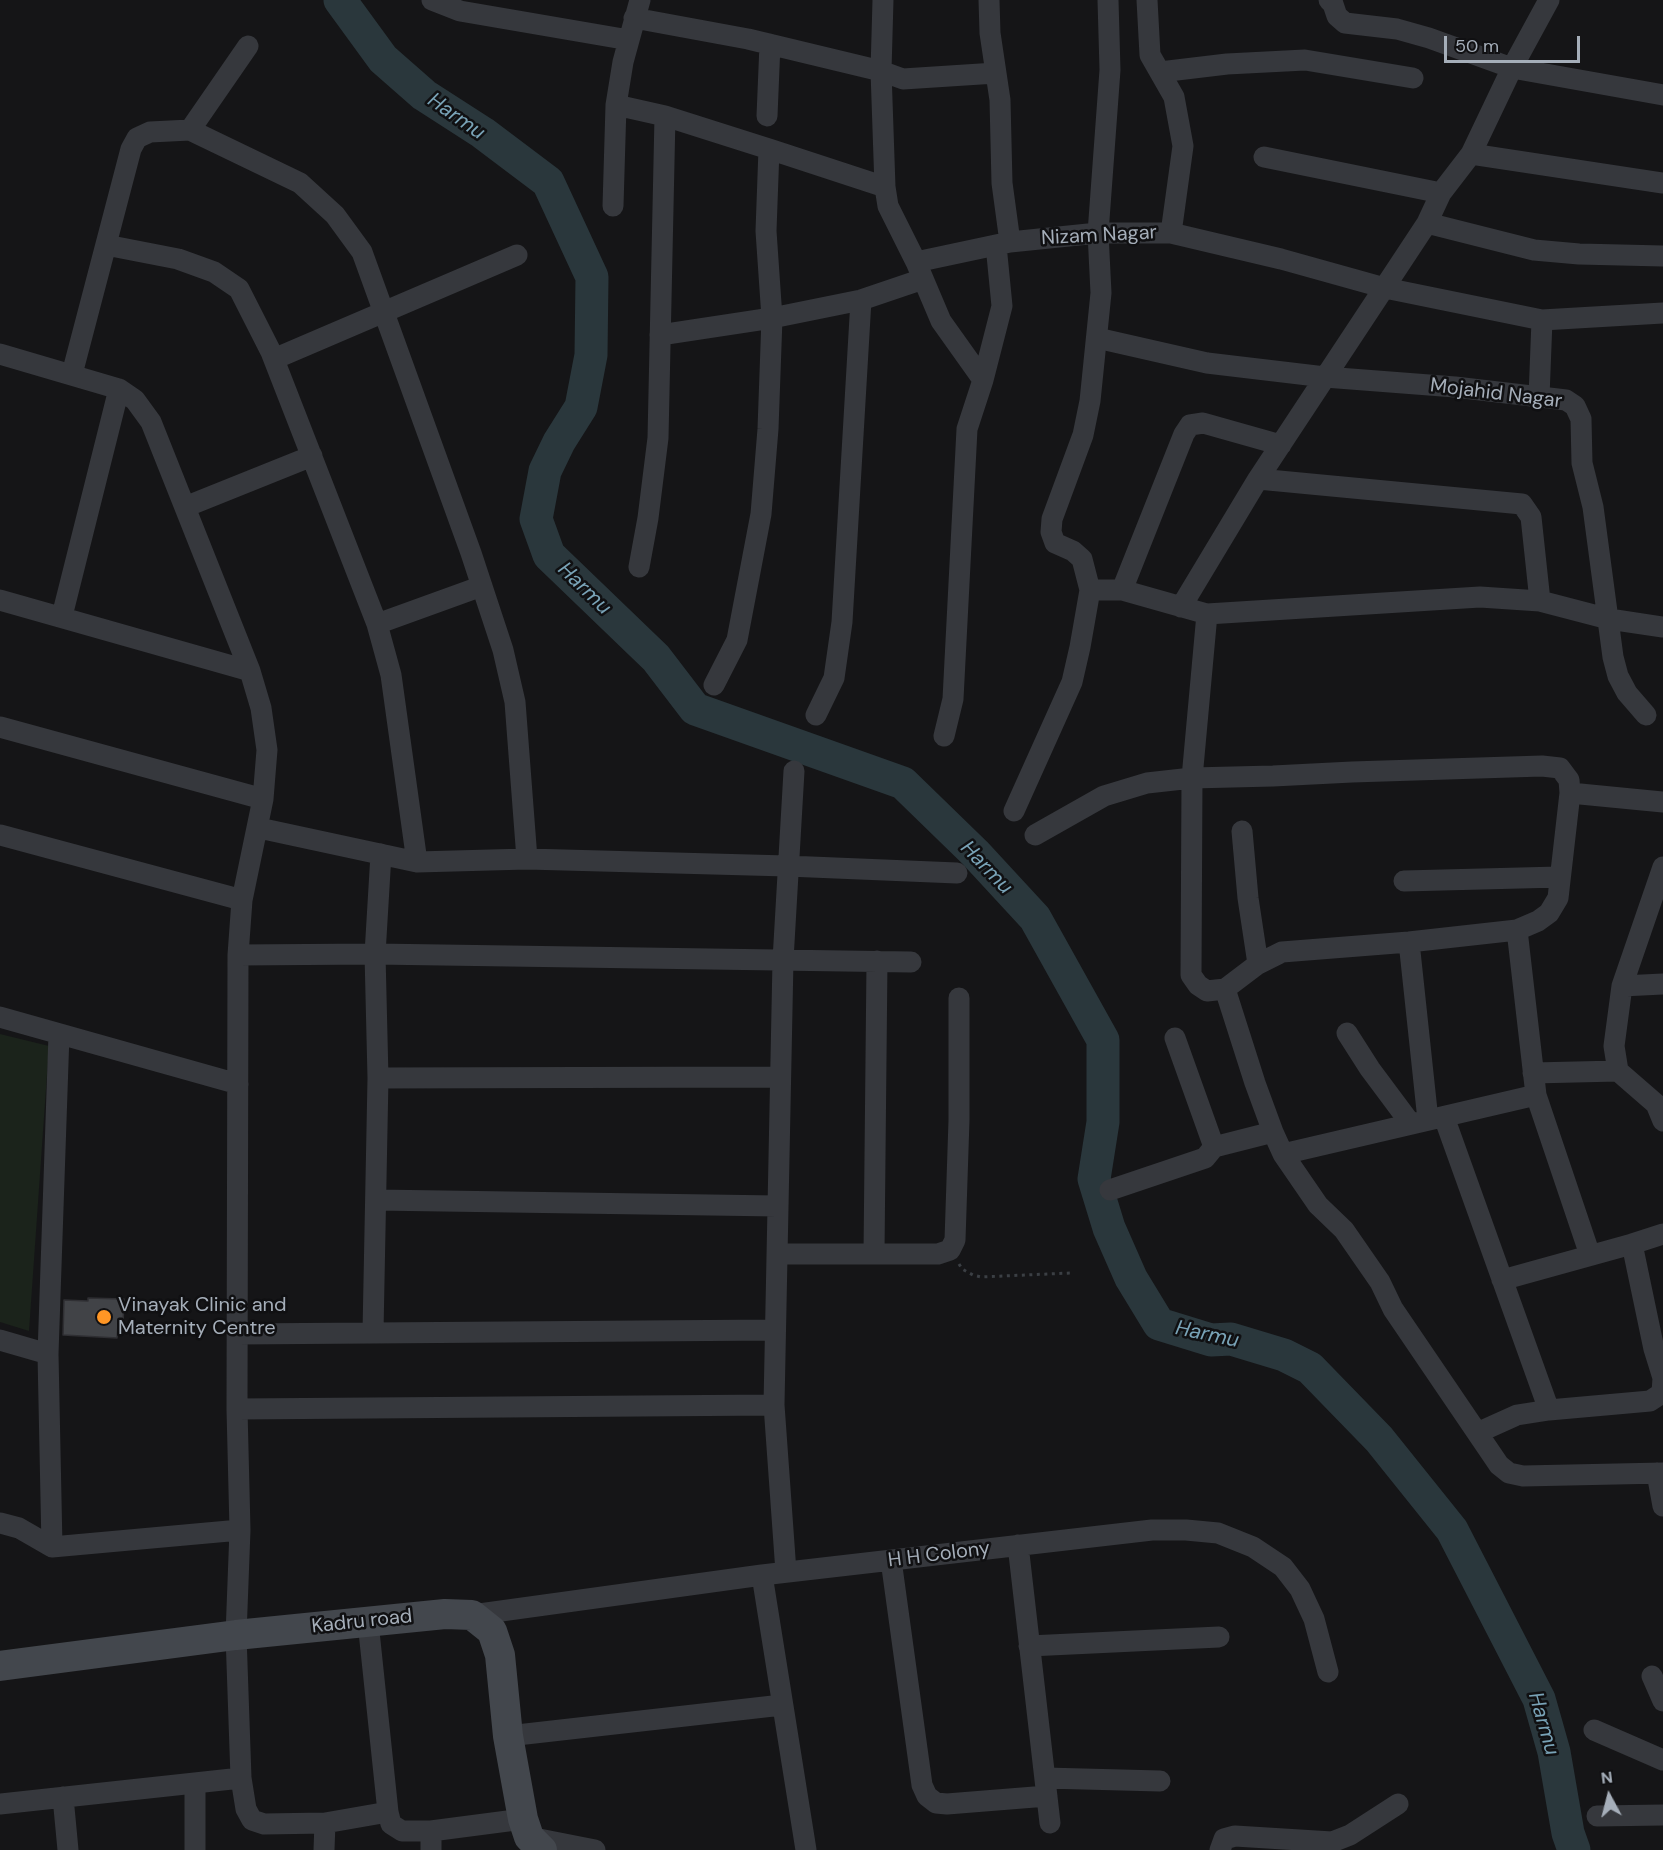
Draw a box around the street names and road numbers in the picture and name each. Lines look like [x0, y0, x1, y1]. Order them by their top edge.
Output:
street label: Nizam Nagar [1040, 221, 1158, 251]
street label: Mojahid Nagar [1429, 374, 1563, 414]
street label: H H Colony [887, 1537, 991, 1573]
street label: Kadru road [310, 1605, 414, 1639]

